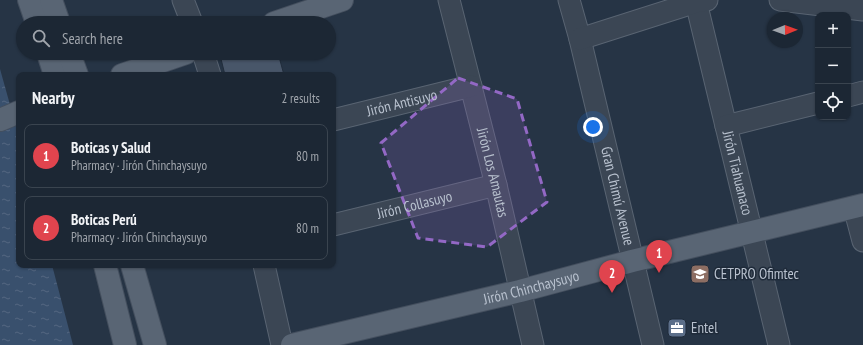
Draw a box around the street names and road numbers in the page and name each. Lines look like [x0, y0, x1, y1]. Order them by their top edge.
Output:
street label: Jirón Antisuyo [364, 85, 439, 121]
street label: Jirón Los Amautas [473, 125, 513, 219]
street label: Jirón Tiahuanaco [718, 128, 757, 217]
street label: Gran Chimú Avenue [597, 145, 639, 247]
street label: Jirón Collasuyo [374, 186, 454, 223]
street label: Jirón Chinchaysuyo [480, 266, 581, 309]

